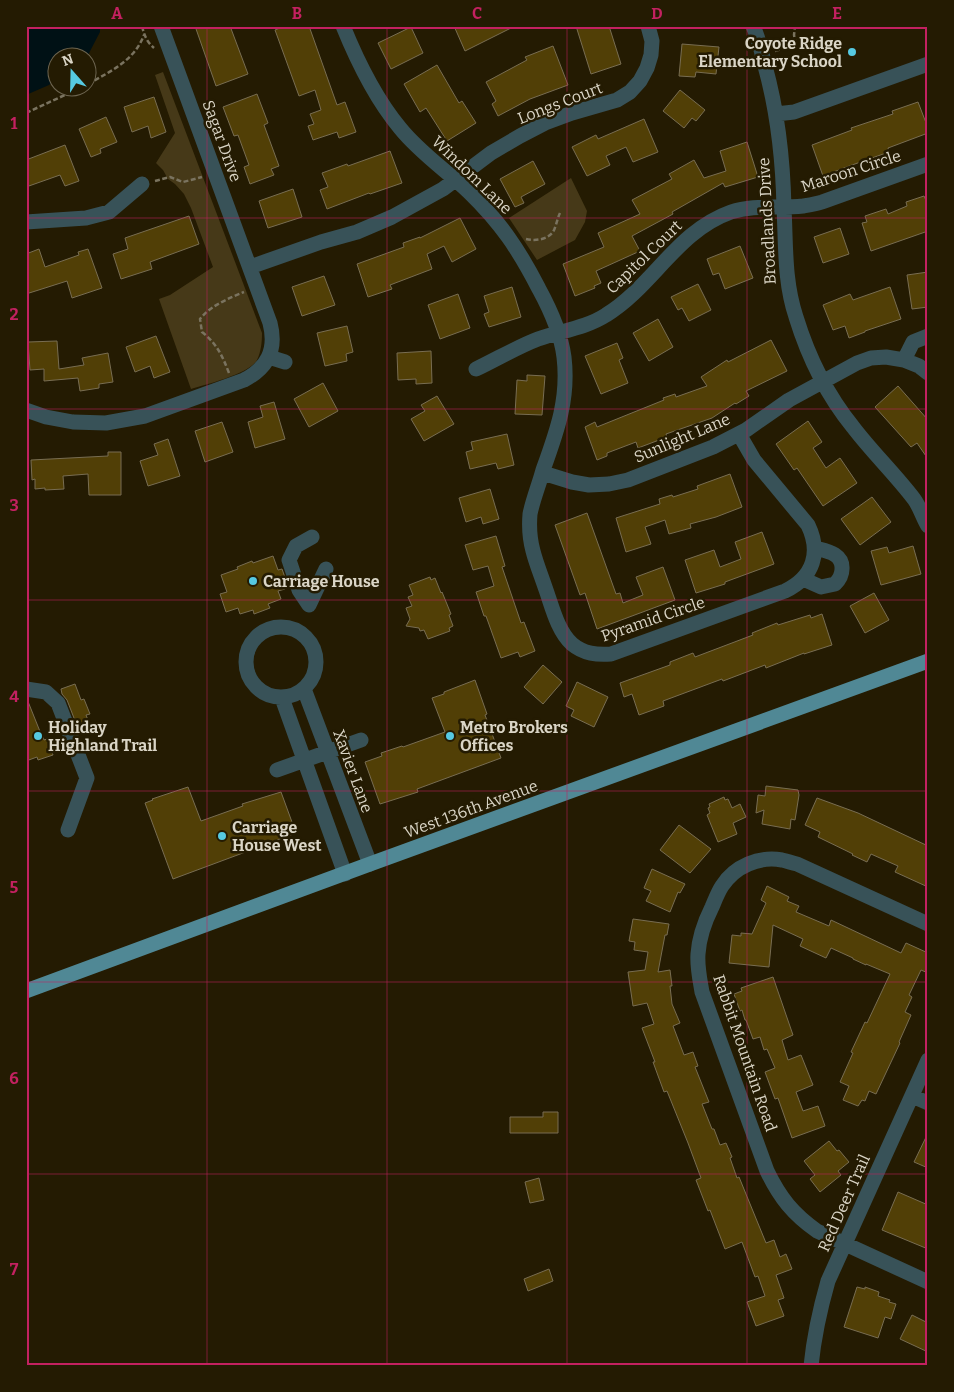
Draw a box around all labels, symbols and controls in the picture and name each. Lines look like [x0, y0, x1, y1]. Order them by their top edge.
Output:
text: A [111, 4, 123, 23]
text: B [292, 4, 302, 23]
text: C [472, 4, 482, 23]
text: D [651, 4, 663, 23]
text: E [832, 4, 842, 23]
place label: Coyote Ridge Elementary School [698, 34, 842, 71]
marker: Coyote Ridge Elementary School [846, 46, 858, 58]
north arrow [48, 48, 98, 98]
text: N [60, 50, 76, 70]
street label: Longs Court [515, 78, 605, 128]
street label: Sagar Drive [199, 98, 245, 184]
text: 1 [11, 114, 18, 133]
street label: Windom Lane [428, 132, 516, 218]
street label: Maroon Circle [799, 146, 903, 196]
street label: Broadlands Drive [754, 157, 780, 285]
street label: Capitol Court [602, 216, 686, 298]
text: 2 [9, 305, 19, 324]
street label: Sunlight Lane [631, 409, 733, 467]
text: 3 [9, 496, 19, 515]
place label: Carriage House [263, 572, 380, 591]
marker: Carriage House [247, 575, 259, 587]
street label: Pyramid Circle [599, 592, 707, 646]
text: 4 [9, 687, 19, 706]
place label: Holiday Highland Trail [48, 718, 157, 755]
place label: Metro Brokers Offices [460, 718, 568, 755]
street label: Xavier Lane [329, 727, 377, 815]
marker: Holiday Highland Trail [32, 730, 44, 742]
marker: Metro Brokers Offices [444, 730, 456, 742]
street label: West 136th Avenue [402, 776, 540, 842]
place label: Carriage House West [232, 818, 322, 855]
marker: Carriage House West [216, 830, 228, 842]
text: 5 [10, 878, 19, 897]
street label: Rabbit Mountain Road [709, 972, 781, 1134]
text: 6 [9, 1069, 19, 1088]
street label: Red Deer Trail [814, 1151, 874, 1255]
text: 7 [10, 1260, 19, 1279]

